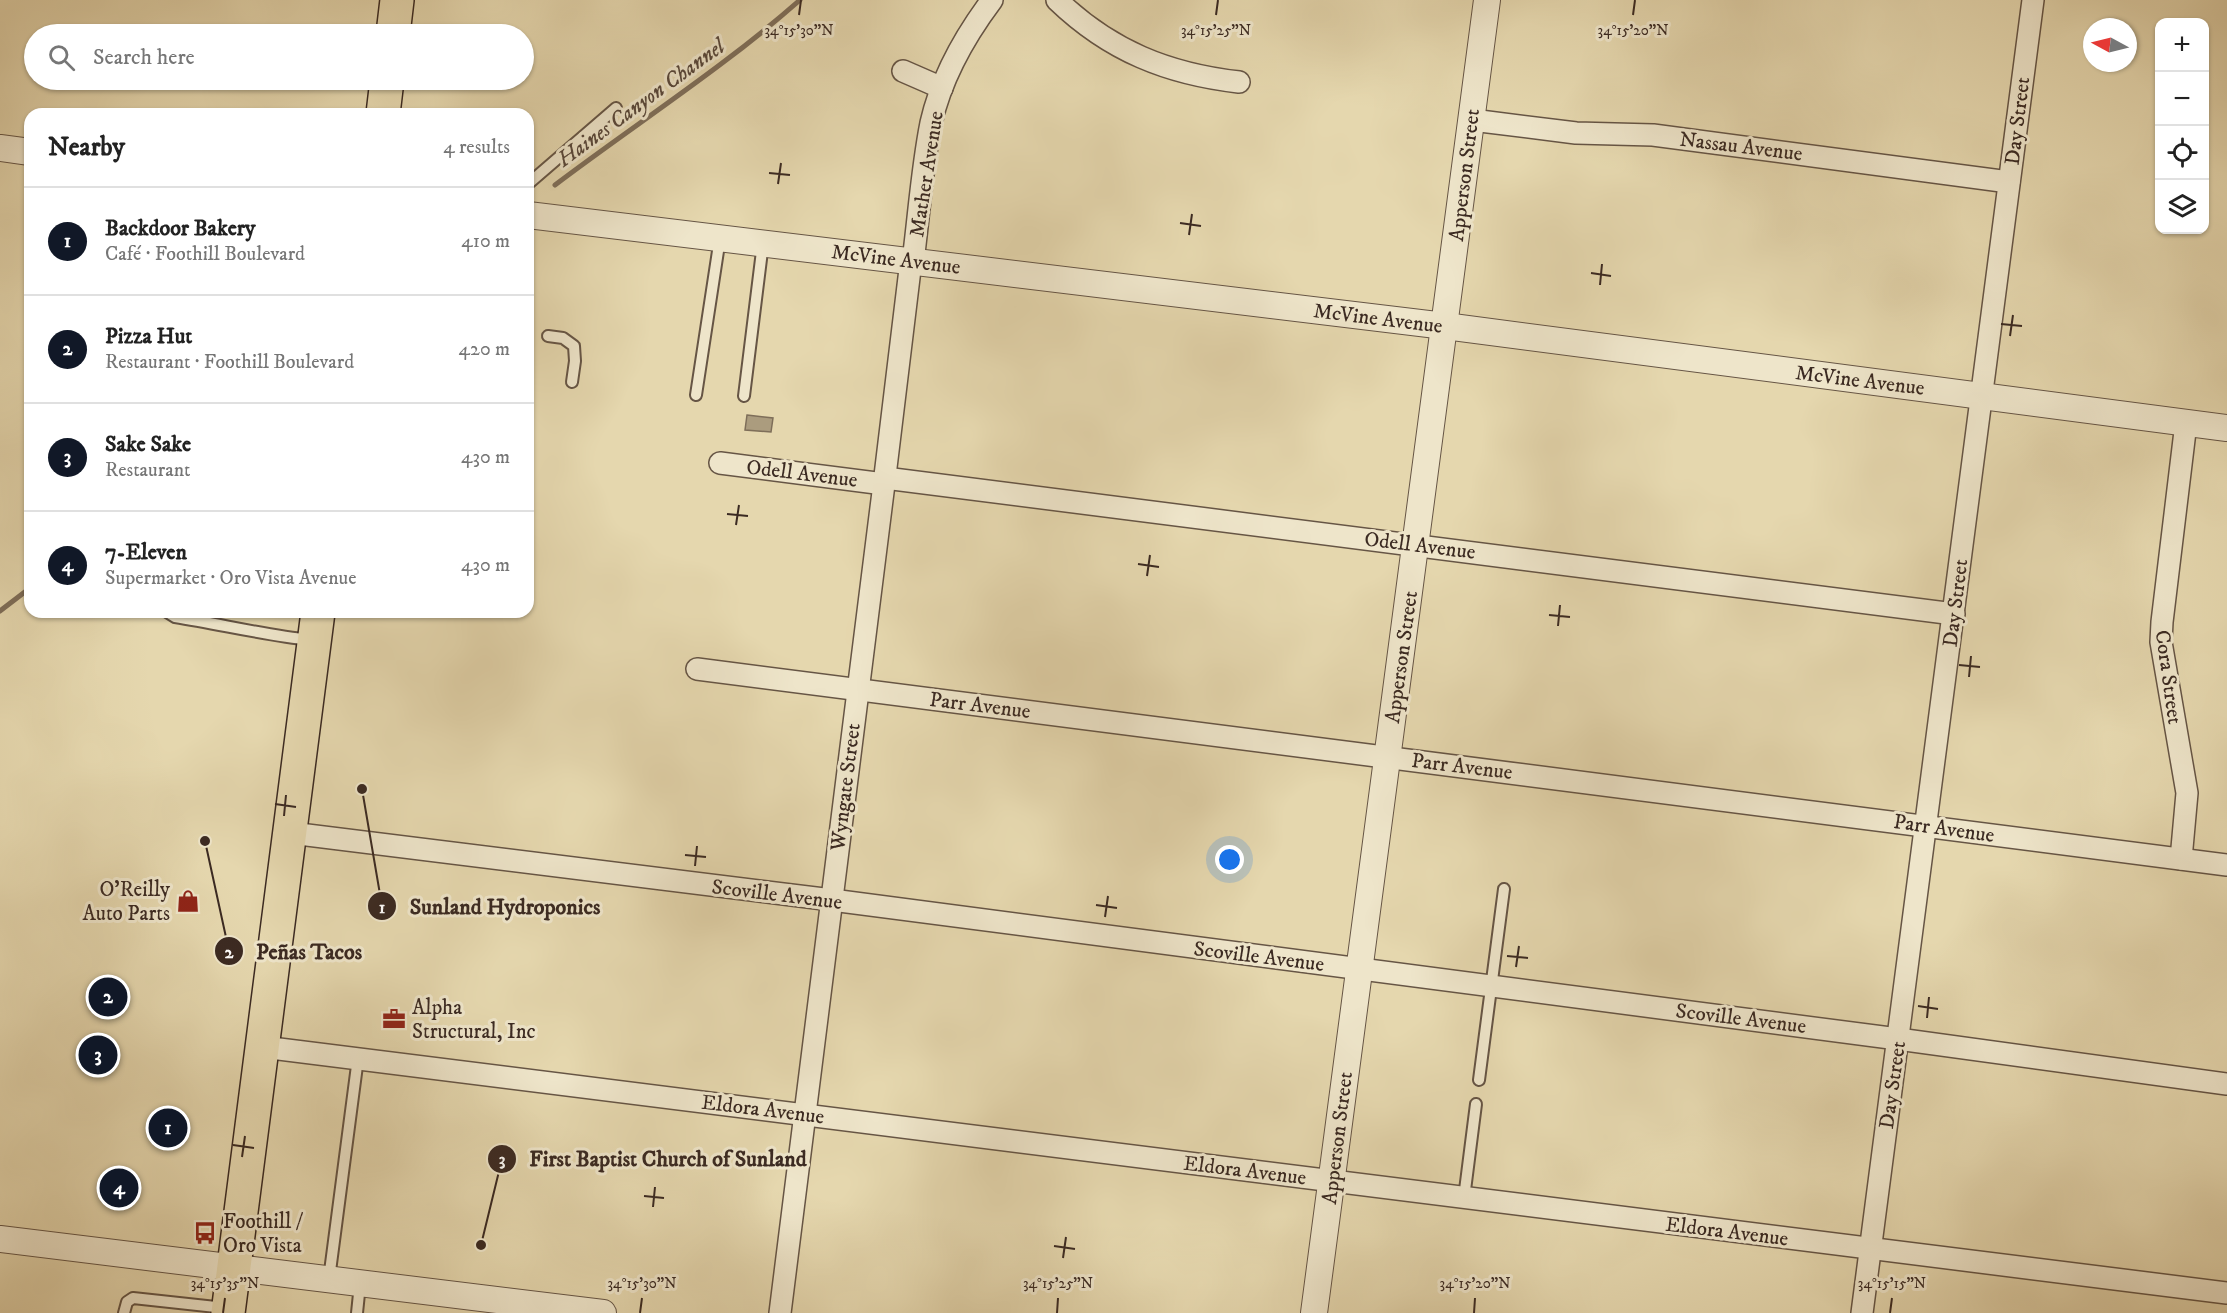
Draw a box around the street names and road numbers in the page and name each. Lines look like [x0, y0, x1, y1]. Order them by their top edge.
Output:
street label: Day Street [2000, 75, 2036, 167]
street label: Apperson Street [1444, 107, 1486, 243]
street label: Mather Avenue [904, 109, 950, 239]
street label: Nassau Avenue [1678, 127, 1804, 167]
street label: McVine Avenue [830, 239, 962, 281]
street label: McVine Avenue [1312, 298, 1444, 340]
street label: McVine Avenue [1794, 360, 1926, 402]
street label: Odell Avenue [745, 454, 859, 494]
street label: Odell Avenue [1363, 526, 1477, 566]
street label: Day Street [1938, 557, 1974, 649]
street label: Apperson Street [1380, 589, 1424, 725]
street label: Cora Street [2149, 628, 2188, 726]
street label: Parr Avenue [928, 687, 1032, 725]
street label: Wyngate Street [825, 722, 867, 853]
street label: Parr Avenue [1410, 748, 1514, 786]
street label: Parr Avenue [1892, 809, 1996, 849]
street label: Scoville Avenue [710, 874, 844, 916]
street label: Scoville Avenue [1192, 936, 1326, 978]
street label: Scoville Avenue [1674, 998, 1808, 1040]
street label: Day Street [1874, 1039, 1912, 1131]
street label: Apperson Street [1317, 1070, 1359, 1206]
street label: Eldora Avenue [700, 1090, 826, 1130]
street label: Eldora Avenue [1182, 1151, 1308, 1191]
street label: Eldora Avenue [1664, 1212, 1790, 1252]

